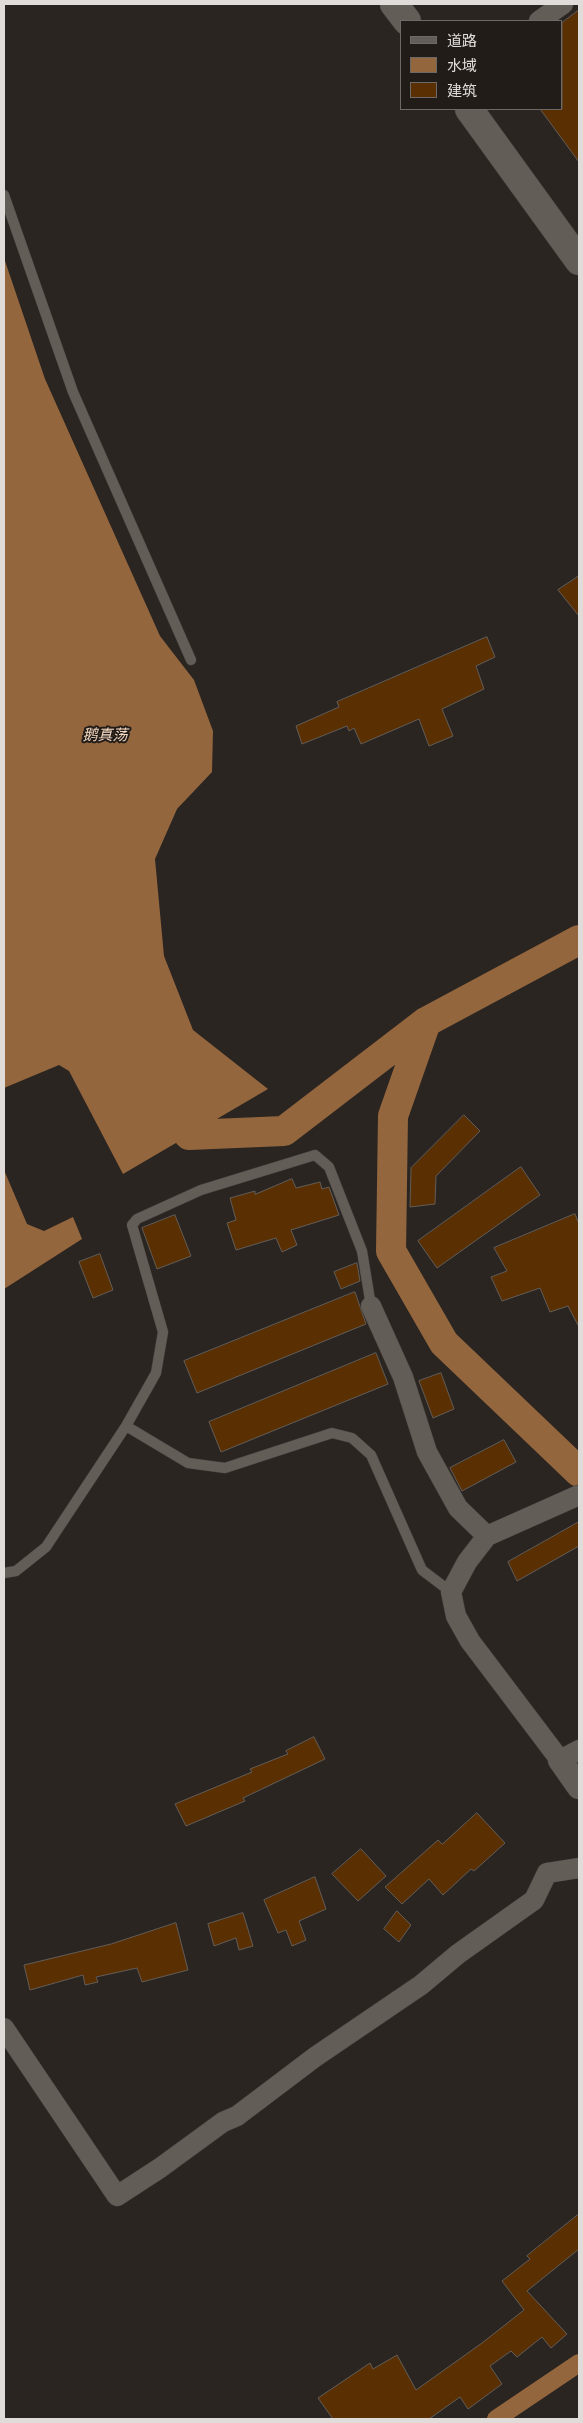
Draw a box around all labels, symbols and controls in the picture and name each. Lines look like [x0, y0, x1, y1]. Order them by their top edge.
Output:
legend [400, 20, 563, 110]
text: 道路 [447, 31, 477, 50]
text: 水域 [447, 56, 477, 75]
text: 建筑 [447, 81, 477, 100]
water label: 鹅真荡 [83, 727, 127, 745]

